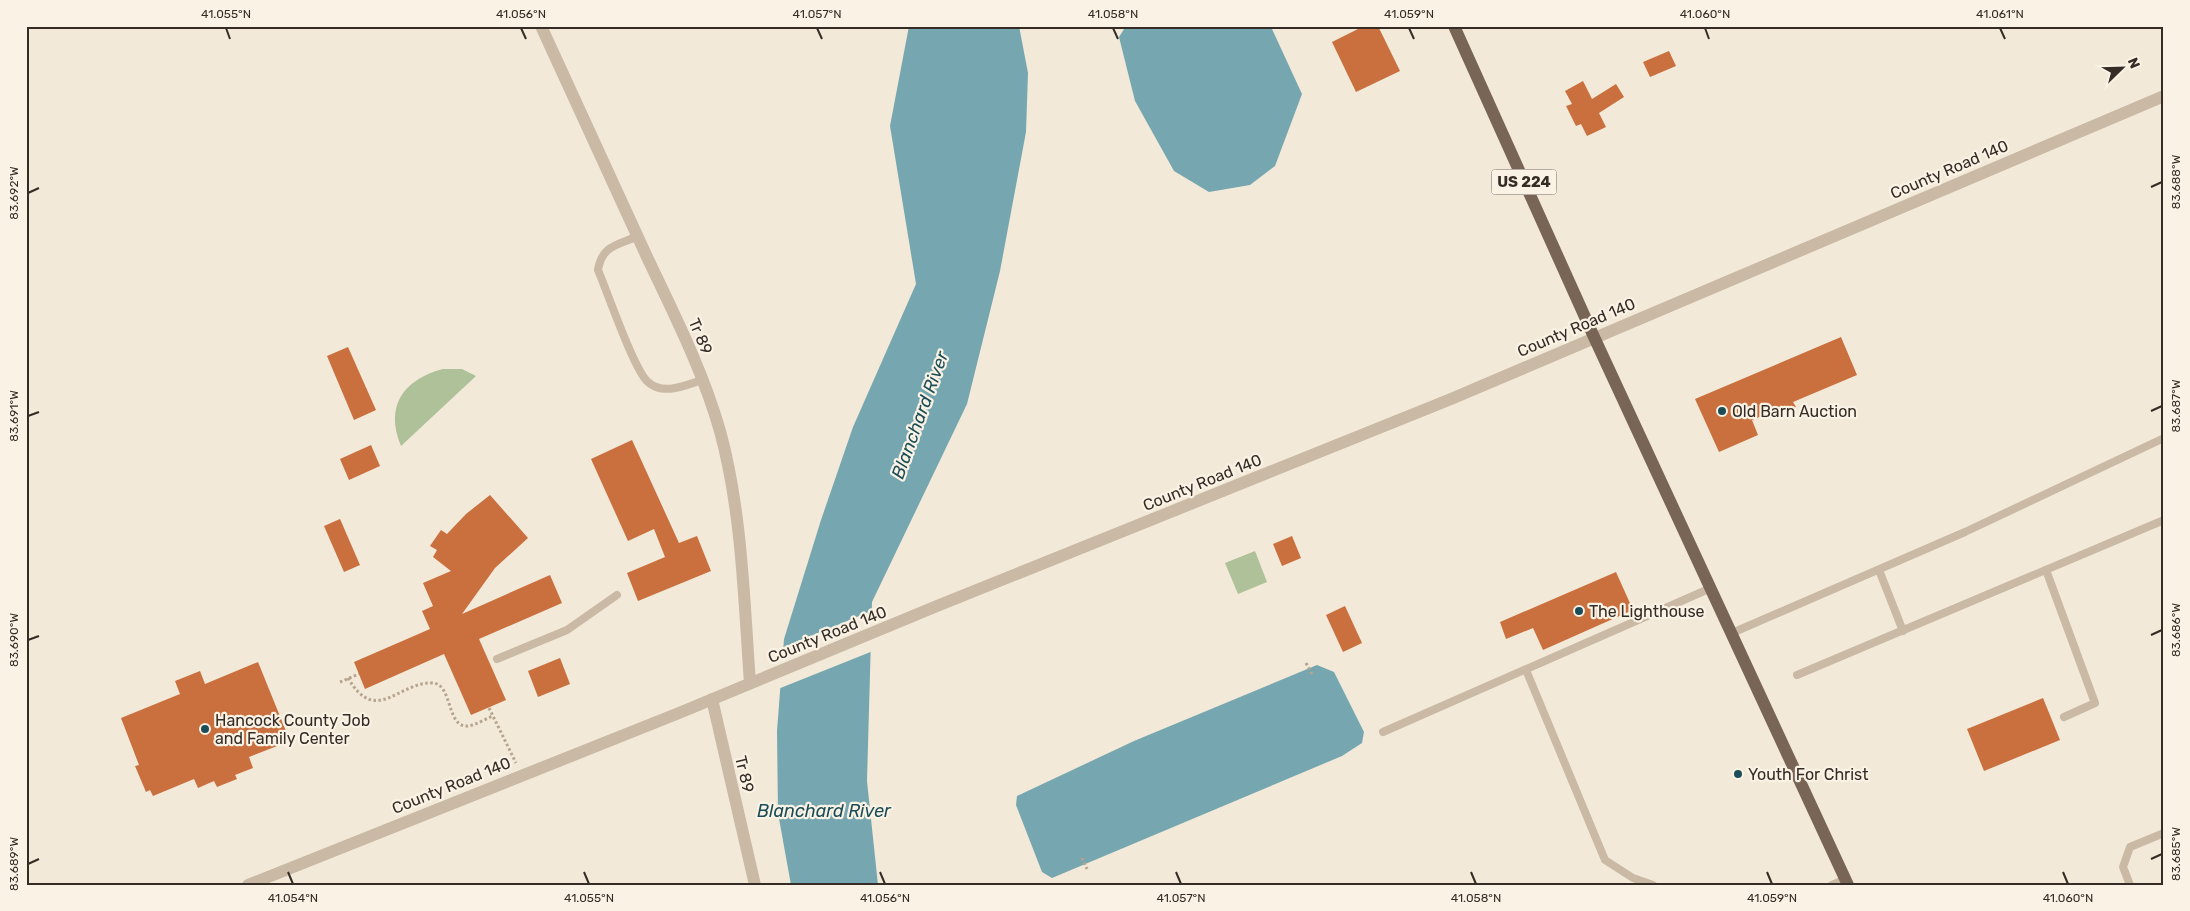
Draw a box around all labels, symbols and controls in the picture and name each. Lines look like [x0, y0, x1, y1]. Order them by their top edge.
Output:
text: 41.055°N [201, 7, 251, 21]
text: 41.056°N [496, 7, 546, 21]
text: 41.057°N [792, 7, 842, 21]
text: 41.058°N [1088, 7, 1138, 21]
text: 41.059°N [1384, 7, 1434, 21]
text: 41.060°N [1680, 7, 1730, 21]
text: 41.061°N [1976, 7, 2024, 21]
north arrow [2098, 42, 2148, 92]
text: N [2124, 55, 2143, 71]
street label: County Road 140 [1887, 136, 2011, 203]
text: 83.688°W [2169, 154, 2183, 209]
text: 83.692°W [7, 166, 21, 220]
road number: US 224 [1492, 170, 1556, 194]
street label: County Road 140 [1514, 294, 1638, 361]
street label: Tr 89 [685, 315, 717, 357]
water label: Blanchard River [887, 347, 954, 482]
text: 83.687°W [2169, 379, 2183, 433]
text: 83.691°W [7, 390, 21, 442]
place label: Old Barn Auction [1732, 402, 1857, 421]
marker: Old Barn Auction [1716, 405, 1728, 417]
street label: County Road 140 [1140, 450, 1264, 515]
street label: County Road 140 [765, 602, 889, 667]
place label: The Lighthouse [1589, 602, 1705, 621]
text: 83.686°W [2169, 603, 2183, 657]
marker: The Lighthouse [1573, 605, 1585, 617]
text: 83.690°W [7, 613, 21, 667]
place label: Hancock County Job and Family Center [215, 711, 370, 748]
marker: Hancock County Job and Family Center [199, 723, 211, 735]
street label: County Road 140 [389, 753, 513, 818]
street label: Tr 89 [731, 754, 758, 794]
place label: Youth For Christ [1748, 765, 1868, 784]
marker: Youth For Christ [1732, 768, 1744, 780]
water label: Blanchard River [757, 800, 892, 822]
text: 83.685°W [2169, 827, 2183, 881]
text: 83.689°W [7, 837, 21, 891]
text: 41.054°N [268, 891, 318, 905]
text: 41.055°N [564, 891, 614, 905]
text: 41.056°N [860, 891, 910, 905]
text: 41.057°N [1156, 891, 1206, 905]
text: 41.058°N [1451, 891, 1501, 905]
text: 41.059°N [1747, 891, 1797, 905]
text: 41.060°N [2043, 891, 2093, 905]

